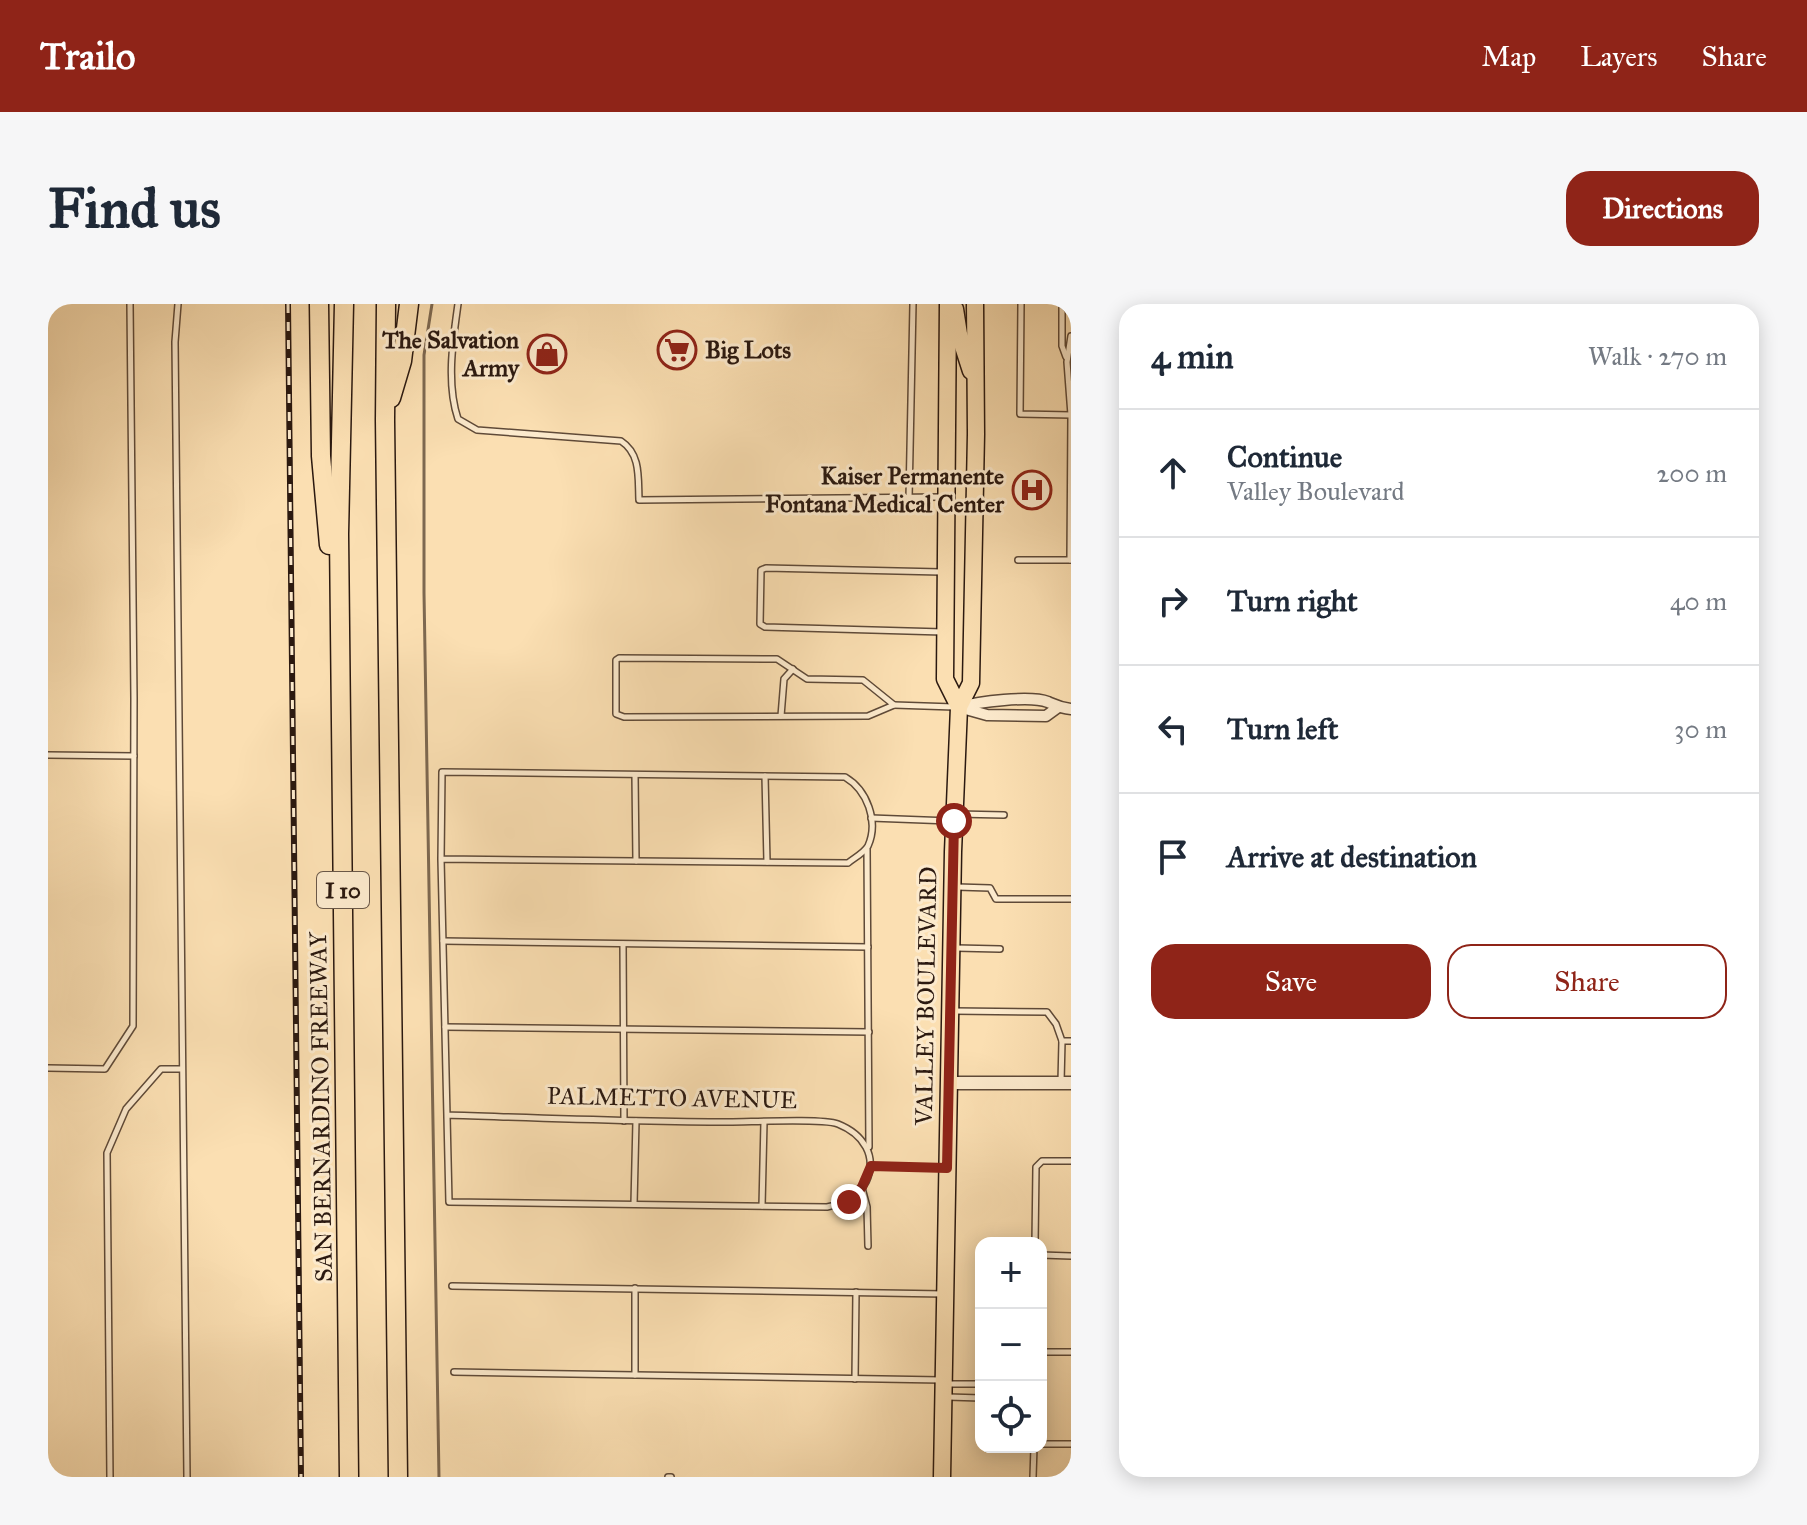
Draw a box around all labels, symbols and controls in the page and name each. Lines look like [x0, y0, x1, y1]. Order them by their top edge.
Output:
text: Trailo [40, 33, 135, 79]
text: Map [1481, 39, 1536, 74]
text: Layers [1580, 39, 1658, 74]
text: Share [1702, 39, 1767, 74]
button: Directions [1566, 171, 1759, 246]
text: Find us [48, 174, 221, 242]
place label: The Salvation Army [381, 325, 521, 383]
supermarket icon: Big Lots [656, 329, 698, 371]
shop icon: The Salvation Army [526, 333, 568, 375]
place label: Big Lots [705, 335, 791, 365]
text: 4 min [1151, 336, 1234, 377]
text: Walk · 270 m [1588, 340, 1727, 372]
text: Continue [1227, 439, 1342, 475]
icon: ahead [1151, 451, 1195, 495]
text: 200 m [1656, 457, 1727, 489]
place label: Kaiser Permanente Fontana Medical Center [765, 461, 1005, 519]
hospital icon: Kaiser Permanente Fontana Medical Center [1011, 469, 1053, 511]
text: Valley Boulevard [1227, 475, 1405, 507]
icon: right [1151, 579, 1195, 623]
text: Turn right [1227, 583, 1358, 619]
text: 40 m [1670, 585, 1727, 617]
icon: left [1151, 707, 1195, 751]
text: Turn left [1227, 711, 1338, 747]
text: 30 m [1674, 713, 1727, 745]
route start [936, 803, 972, 839]
icon: arrive [1151, 835, 1195, 879]
text: Arrive at destination [1227, 839, 1477, 875]
street label: VALLEY BOULEVARD [909, 866, 943, 1127]
road number: I 10 [317, 872, 369, 908]
street label: SAN BERNARDINO FREEWAY [303, 931, 339, 1282]
button: Save [1151, 944, 1431, 1019]
button: Share [1447, 944, 1727, 1019]
street label: PALMETTO AVENUE [547, 1081, 797, 1115]
route end [831, 1184, 867, 1220]
map controls [975, 1237, 1047, 1453]
button: + [975, 1237, 1047, 1309]
button: − [975, 1309, 1047, 1381]
button: locate [975, 1381, 1047, 1453]

